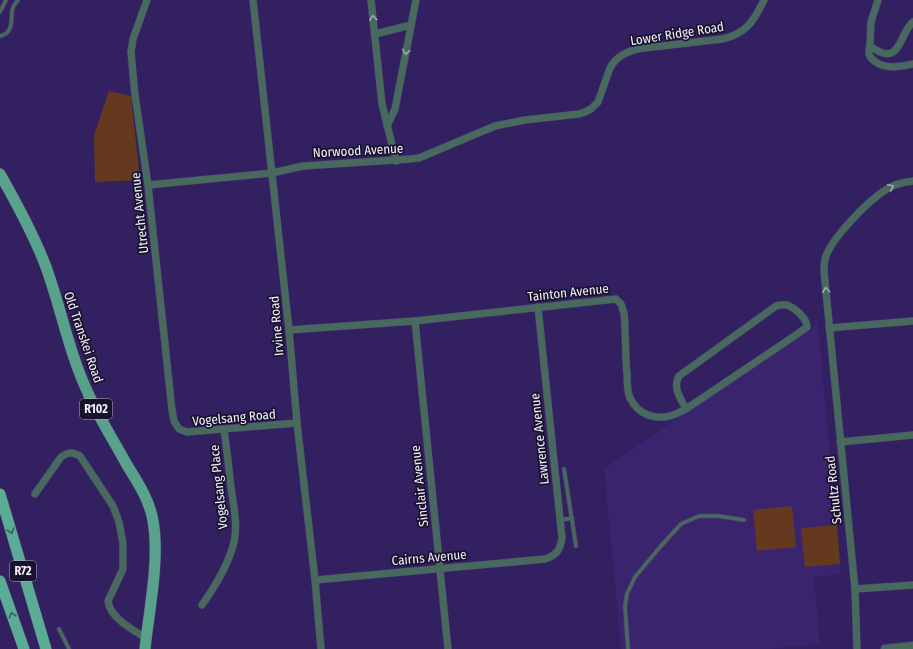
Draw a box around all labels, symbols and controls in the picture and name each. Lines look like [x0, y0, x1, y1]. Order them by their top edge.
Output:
one-way arrow [369, 15, 378, 21]
street label: Lower Ridge Road [629, 19, 725, 48]
one-way arrow [402, 49, 411, 55]
street label: Norwood Avenue [312, 141, 404, 160]
street label: Utrecht Avenue [128, 172, 151, 254]
one-way arrow [887, 184, 895, 192]
street label: Tainton Avenue [527, 281, 609, 304]
one-way arrow [822, 287, 831, 293]
street label: Old Transkei Road [61, 289, 106, 385]
street label: Irvine Road [266, 295, 287, 357]
street label: Lawrence Avenue [527, 393, 552, 485]
road number: R102 [80, 399, 112, 419]
street label: Vogelsang Road [192, 406, 276, 429]
street label: Vogelsang Place [207, 444, 230, 530]
street label: Sinclair Avenue [408, 444, 431, 527]
street label: Schultz Road [822, 455, 845, 525]
one-way arrow [6, 528, 15, 535]
street label: Cairns Avenue [391, 547, 467, 568]
road number: R72 [10, 561, 36, 581]
one-way arrow [8, 612, 16, 619]

